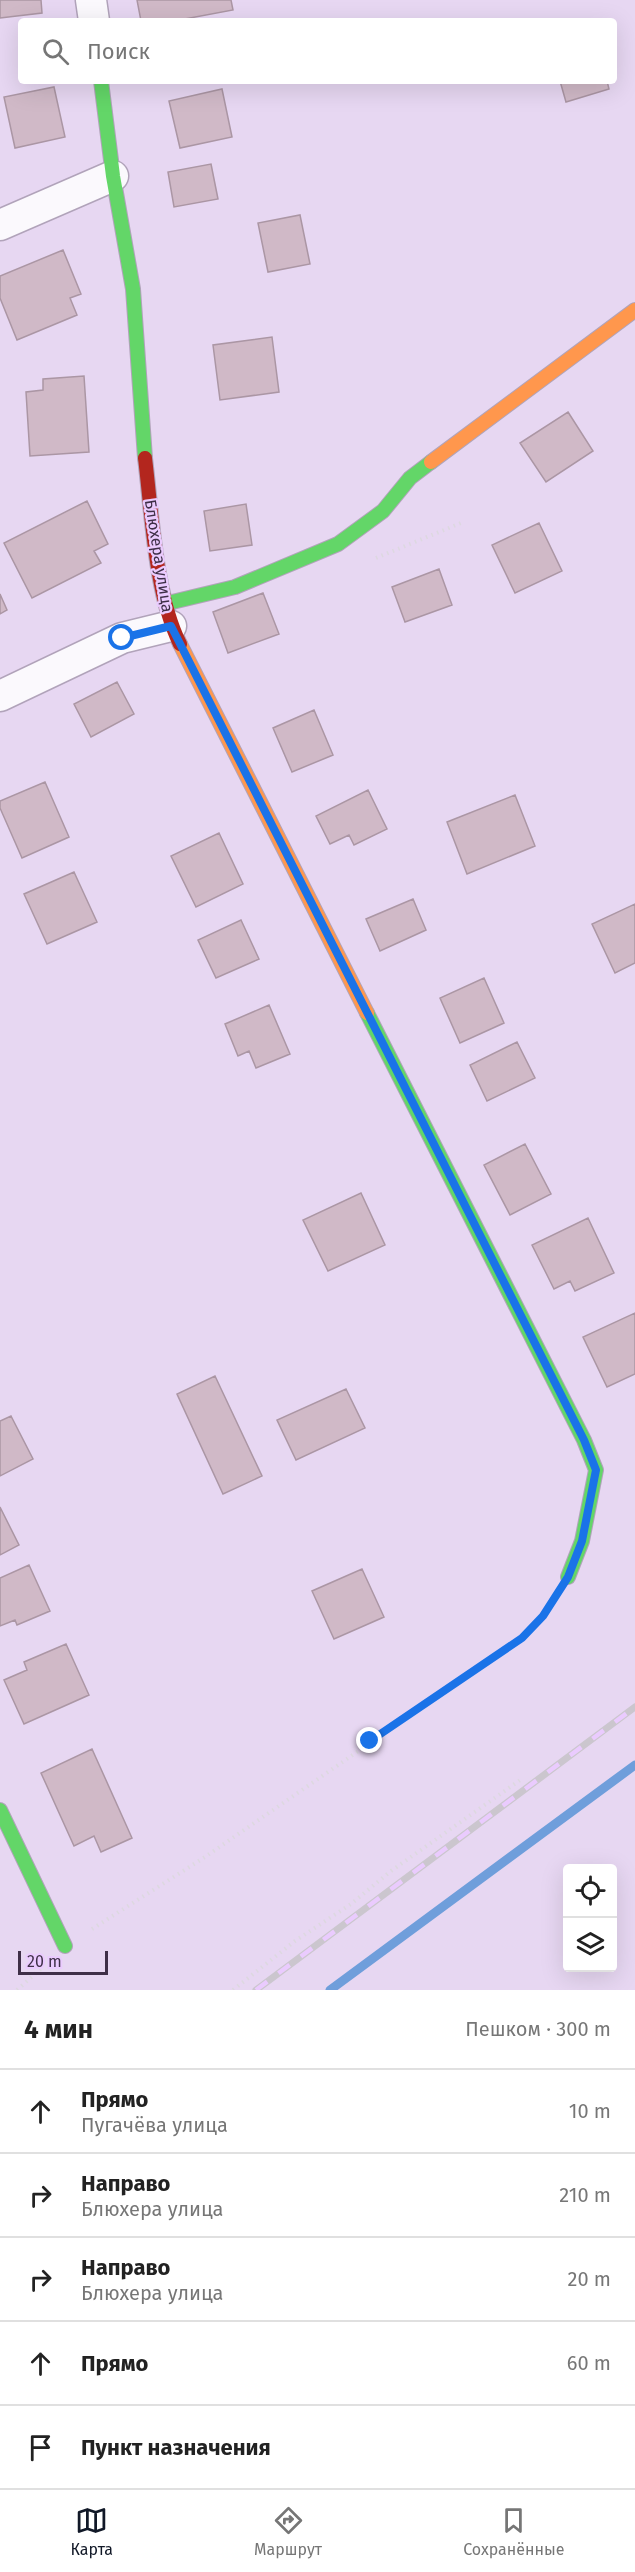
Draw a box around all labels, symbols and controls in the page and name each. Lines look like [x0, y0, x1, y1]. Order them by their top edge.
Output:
search box [18, 18, 617, 84]
icon: search [39, 35, 72, 68]
text: Поиск [87, 38, 150, 65]
street label: Блюхера улица [141, 498, 177, 614]
route start [108, 624, 134, 650]
route end [356, 1727, 382, 1753]
map controls [563, 1864, 617, 1972]
button: locate [563, 1864, 617, 1918]
button: layers [563, 1918, 617, 1972]
scale bar [18, 1948, 108, 1976]
text: 20 m [27, 1952, 62, 1971]
text: 4 мин [24, 2014, 93, 2045]
text: Пешком · 300 m [465, 2017, 611, 2041]
text: Прямо [81, 2086, 148, 2113]
icon: ahead [24, 2095, 57, 2128]
text: 10 m [569, 2099, 611, 2123]
text: Пугачёва улица [81, 2113, 228, 2137]
text: Направо [81, 2170, 170, 2197]
icon: right [24, 2179, 57, 2212]
text: 210 m [559, 2183, 611, 2207]
text: Блюхера улица [81, 2197, 223, 2221]
text: Направо [81, 2254, 170, 2281]
icon: right [24, 2263, 57, 2296]
text: 20 m [568, 2267, 611, 2291]
text: Блюхера улица [81, 2281, 223, 2305]
icon: ahead [24, 2347, 57, 2380]
text: Прямо [81, 2350, 148, 2377]
text: 60 m [567, 2351, 611, 2375]
icon: arrive [24, 2431, 57, 2464]
text: Пункт назначения [81, 2434, 271, 2461]
tab: Карта [71, 2504, 113, 2559]
tab: Маршрут [254, 2504, 322, 2559]
tab: Сохранённые [463, 2504, 564, 2559]

